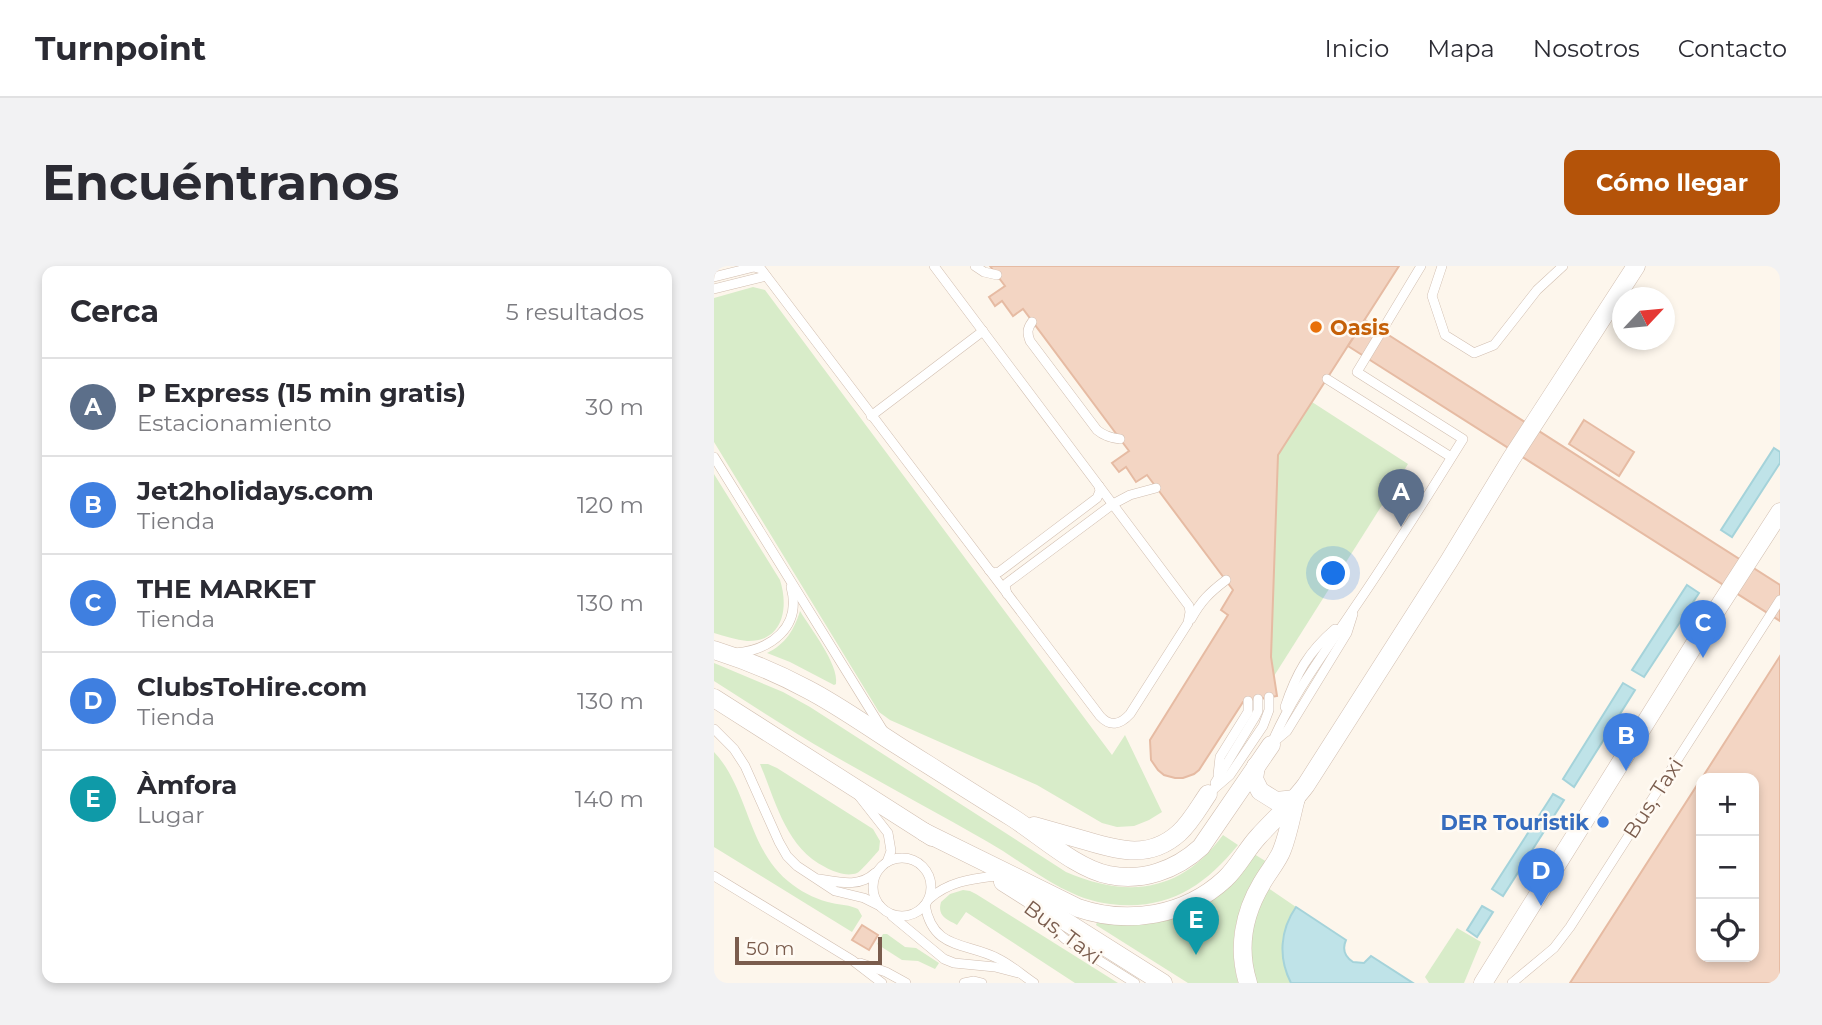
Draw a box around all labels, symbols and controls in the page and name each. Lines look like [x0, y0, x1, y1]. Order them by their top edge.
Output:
text: Turnpoint [35, 28, 206, 68]
text: Inicio [1324, 34, 1389, 63]
text: Mapa [1427, 34, 1495, 63]
text: Nosotros [1533, 34, 1640, 63]
text: Contacto [1678, 34, 1787, 63]
button: Cómo llegar [1564, 150, 1780, 215]
text: Encuéntranos [42, 153, 399, 212]
north arrow [1612, 287, 1675, 350]
text: Cerca [70, 293, 159, 330]
text: 5 resultados [506, 298, 644, 326]
place label: Oasis [1330, 315, 1389, 340]
marker: Oasis [1308, 319, 1324, 335]
text: P Express (15 min gratis) [137, 377, 466, 409]
text: A [84, 393, 102, 421]
text: 30 m [585, 393, 644, 421]
text: Estacionamiento [137, 409, 332, 437]
pin: A [1378, 469, 1424, 527]
text: Jet2holidays.com [137, 475, 374, 507]
text: B [84, 491, 102, 519]
text: 120 m [577, 491, 644, 519]
text: Tienda [137, 507, 215, 535]
your location [1316, 556, 1350, 590]
text: THE MARKET [137, 573, 316, 605]
text: C [85, 589, 101, 617]
text: 130 m [577, 589, 644, 617]
pin: C [1680, 600, 1726, 658]
text: Tienda [137, 605, 215, 633]
text: ClubsToHire.com [137, 671, 367, 703]
text: D [84, 687, 103, 715]
text: 130 m [577, 687, 644, 715]
text: Tienda [137, 703, 215, 731]
pin: B [1603, 713, 1649, 771]
street label: Bus, Taxi [1618, 753, 1688, 843]
text: Àmfora [137, 769, 237, 801]
map controls [1696, 773, 1759, 962]
button: + [1696, 773, 1759, 836]
text: E [85, 785, 101, 813]
text: 140 m [575, 785, 644, 813]
text: Lugar [137, 801, 204, 829]
place label: DER Touristik [1441, 810, 1589, 835]
marker: DER Touristik [1595, 814, 1611, 830]
button: − [1696, 836, 1759, 899]
pin: D [1518, 848, 1564, 906]
street label: Bus, Taxi [1019, 895, 1107, 969]
pin: E [1173, 897, 1219, 955]
button: locate [1696, 899, 1759, 962]
scale bar [735, 934, 882, 966]
text: 50 m [746, 937, 794, 960]

